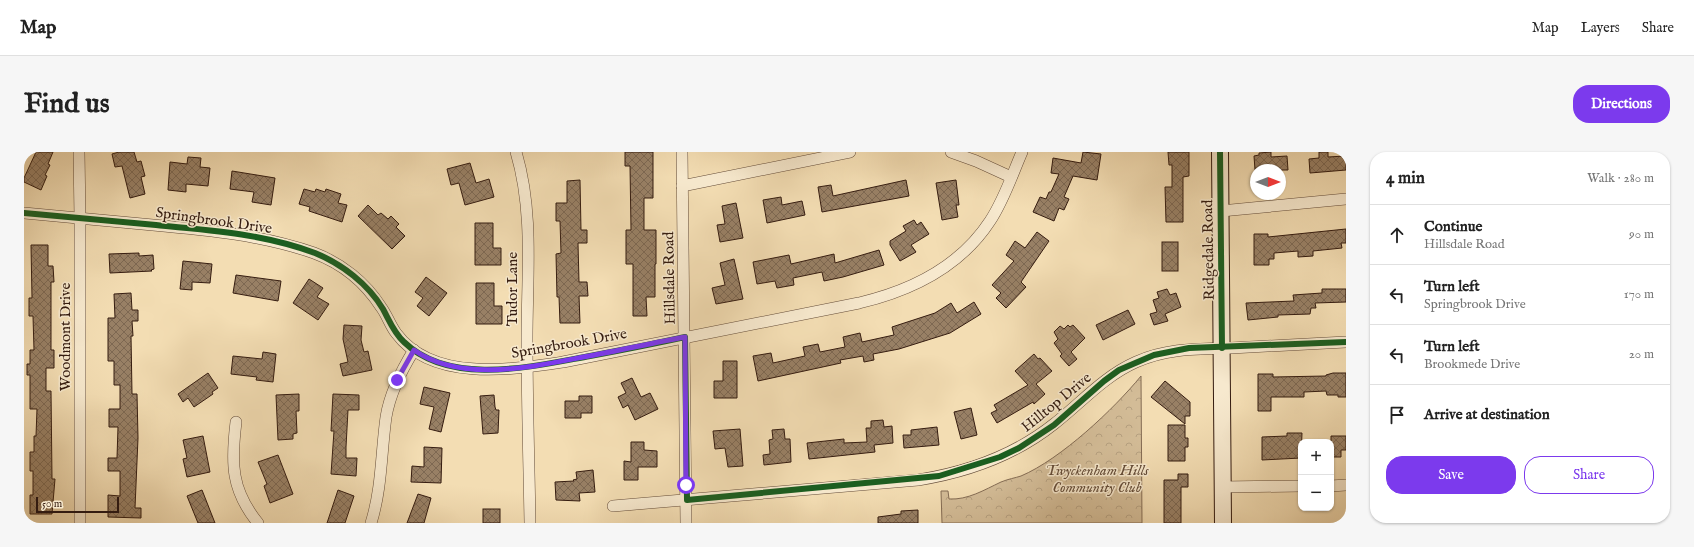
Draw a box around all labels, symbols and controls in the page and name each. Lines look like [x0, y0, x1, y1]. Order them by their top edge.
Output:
text: Map [20, 16, 56, 40]
text: Map [1532, 19, 1559, 37]
text: Layers [1581, 19, 1620, 37]
text: Share [1642, 19, 1674, 37]
button: Directions [1573, 85, 1670, 123]
text: Find us [24, 87, 110, 122]
north arrow [1250, 164, 1286, 200]
text: 4 min [1386, 168, 1425, 189]
text: Walk · 280 m [1587, 170, 1654, 187]
street label: Ridgedale Road [1198, 198, 1219, 301]
street label: Springbrook Drive [155, 203, 273, 238]
text: Continue [1424, 217, 1482, 236]
icon: ahead [1386, 224, 1408, 246]
text: 90 m [1629, 226, 1654, 243]
street label: Hillsdale Road [659, 230, 680, 325]
text: Hillsdale Road [1424, 236, 1505, 253]
street label: Tudor Lane [503, 252, 522, 326]
text: Turn left [1424, 277, 1480, 296]
street label: Woodmont Drive [56, 283, 75, 391]
icon: left [1386, 284, 1408, 306]
text: 170 m [1624, 286, 1654, 303]
text: Springbrook Drive [1424, 296, 1526, 313]
street label: Springbrook Drive [510, 324, 629, 363]
text: Turn left [1424, 337, 1480, 356]
icon: left [1386, 344, 1408, 366]
text: 20 m [1629, 346, 1654, 363]
text: Brookmede Drive [1424, 356, 1520, 373]
street label: Hilltop Drive [1017, 368, 1095, 436]
route end [388, 371, 406, 389]
icon: arrive [1386, 404, 1408, 426]
text: Arrive at destination [1424, 405, 1550, 424]
map controls [1298, 439, 1334, 511]
button: + [1298, 439, 1334, 475]
button: Save [1386, 456, 1516, 494]
button: Share [1524, 456, 1654, 494]
park label: Twyckenham Hills Community Club [1046, 461, 1149, 497]
button: − [1298, 475, 1334, 511]
route start [677, 476, 695, 494]
scale bar [36, 495, 119, 514]
text: 50 m [42, 497, 62, 511]

